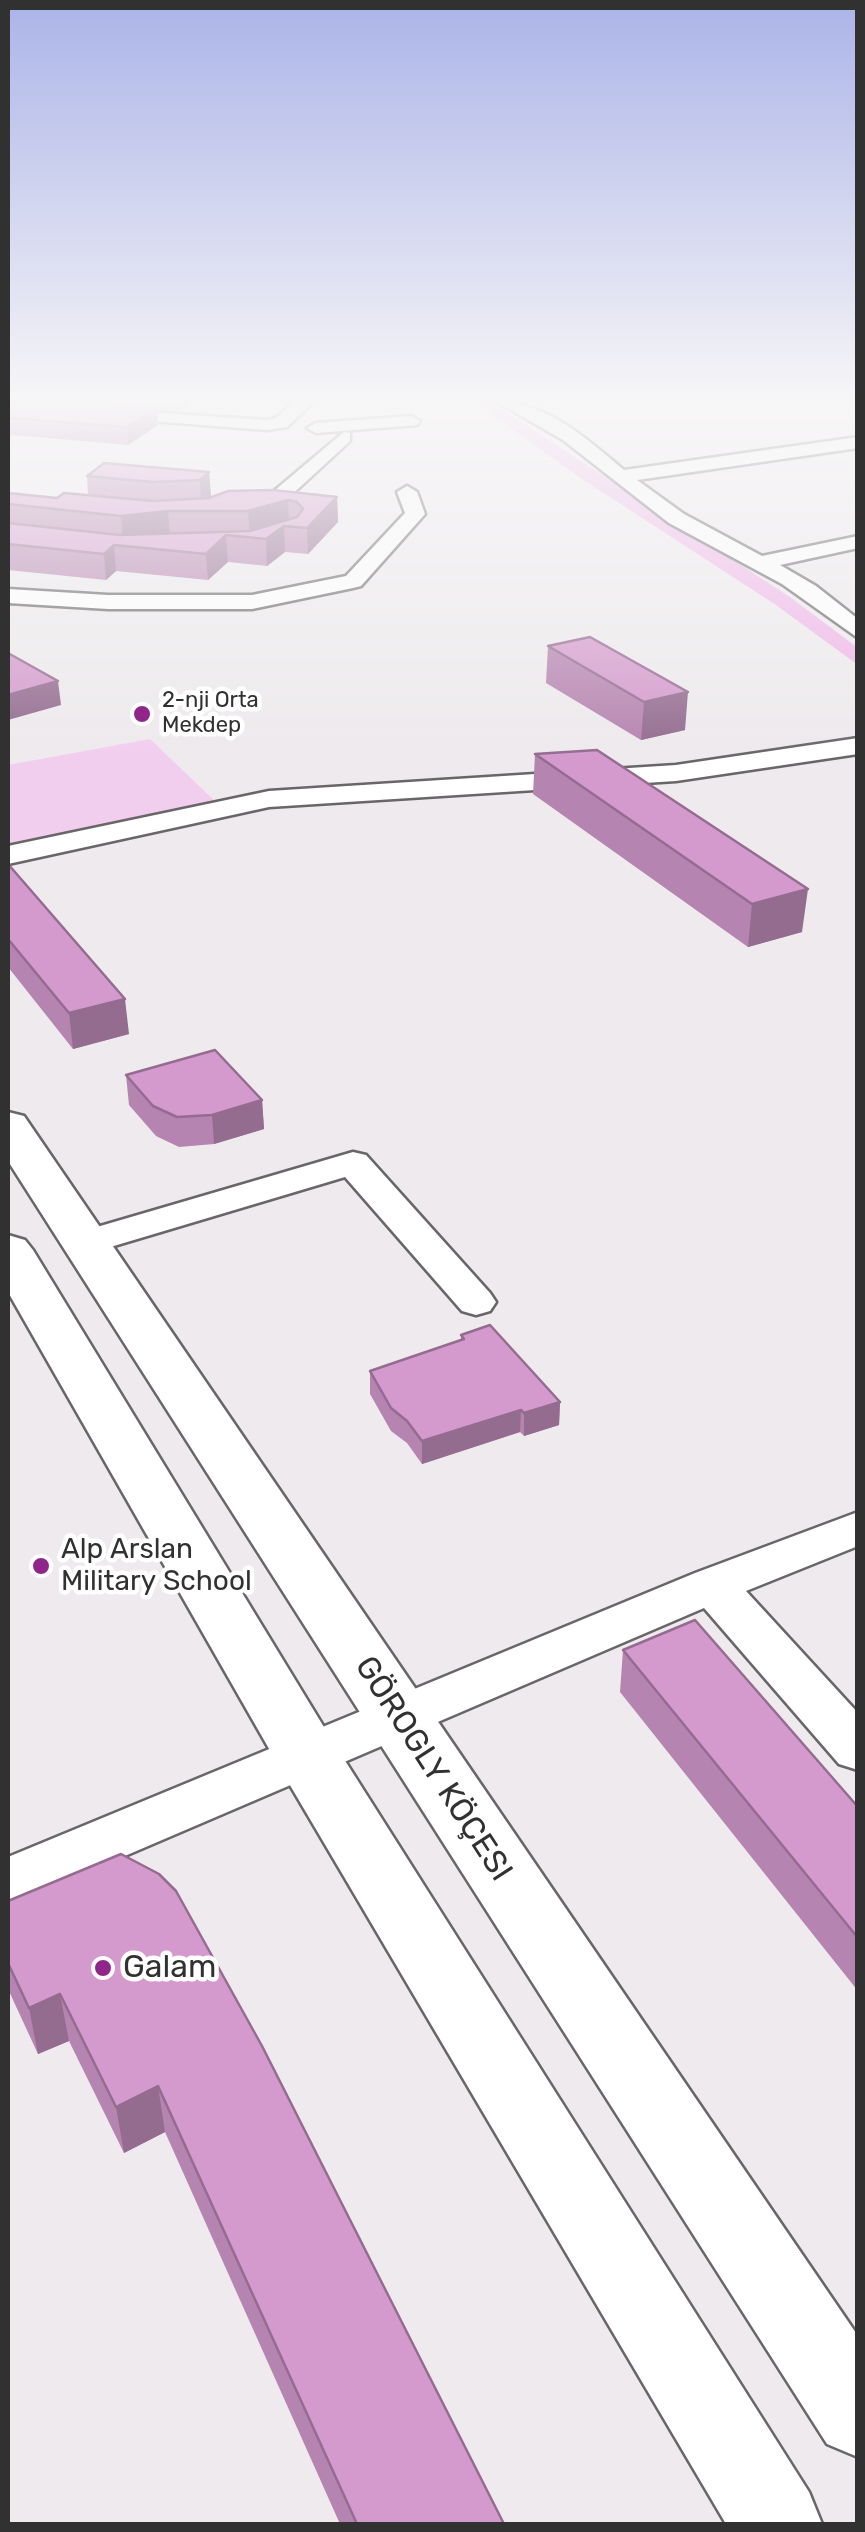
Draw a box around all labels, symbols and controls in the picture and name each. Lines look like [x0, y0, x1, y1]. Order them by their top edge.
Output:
place label: 2-nji Orta Mekdep [162, 688, 259, 739]
marker: 2-nji Orta Mekdep [131, 703, 153, 725]
place label: Alp Arslan Military School [61, 1533, 252, 1599]
marker: Alp Arslan Military School [30, 1555, 52, 1577]
street label: GÖROGLY KÖÇESI [346, 1649, 520, 1889]
place label: Galam [123, 1949, 216, 1987]
marker: Galam [92, 1957, 114, 1979]

